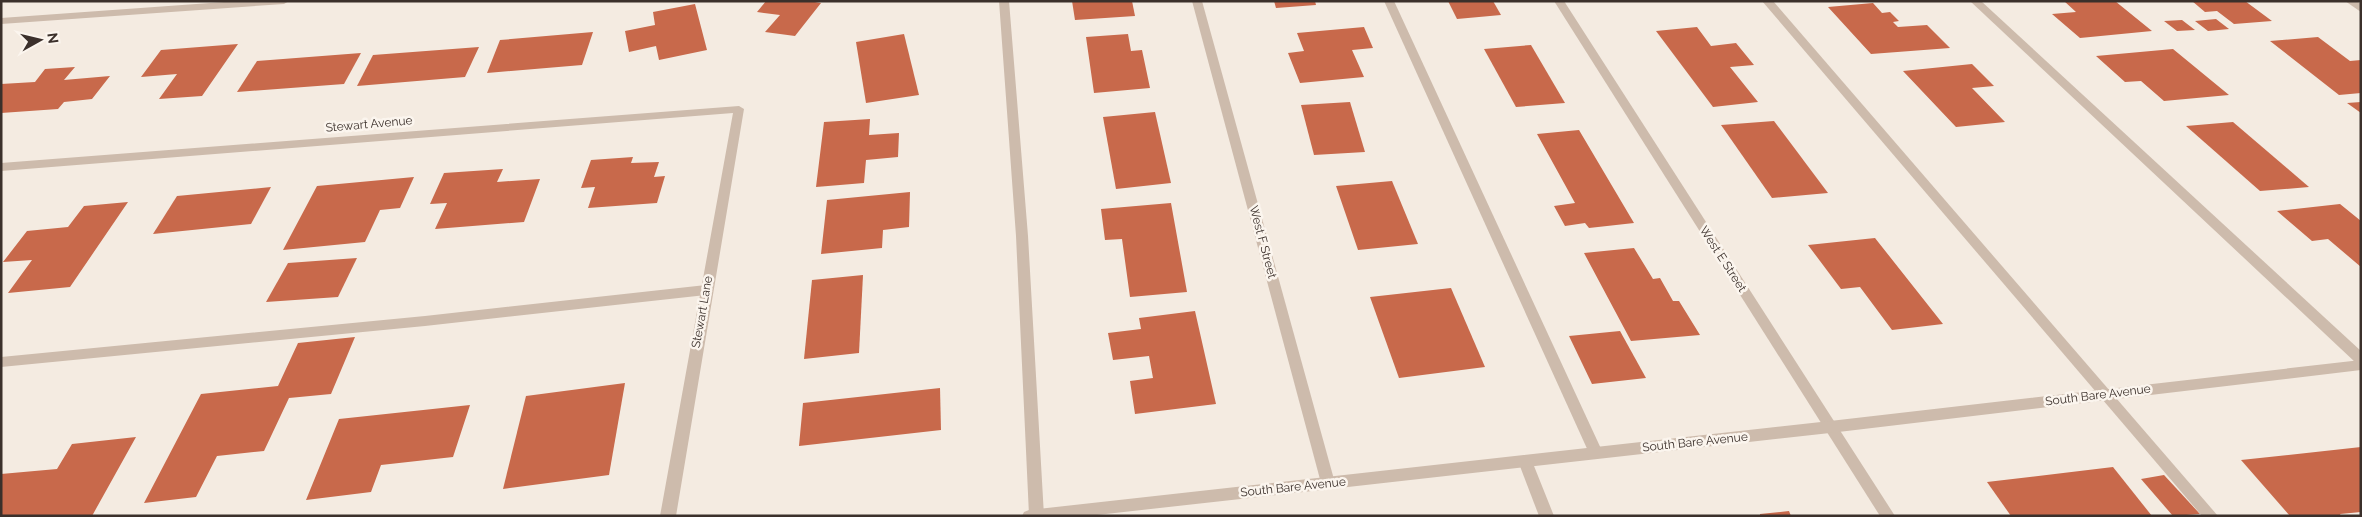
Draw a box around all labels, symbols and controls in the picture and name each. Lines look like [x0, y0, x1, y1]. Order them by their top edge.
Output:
north arrow [15, 15, 65, 65]
text: N [44, 32, 62, 45]
street label: Stewart Avenue [325, 113, 413, 135]
street label: West F Street [1247, 204, 1279, 280]
street label: West E Street [1697, 224, 1749, 294]
street label: Stewart Lane [689, 275, 715, 349]
street label: South Bare Avenue [2045, 382, 2151, 408]
street label: South Bare Avenue [1642, 429, 1748, 455]
street label: South Bare Avenue [1240, 474, 1346, 500]

